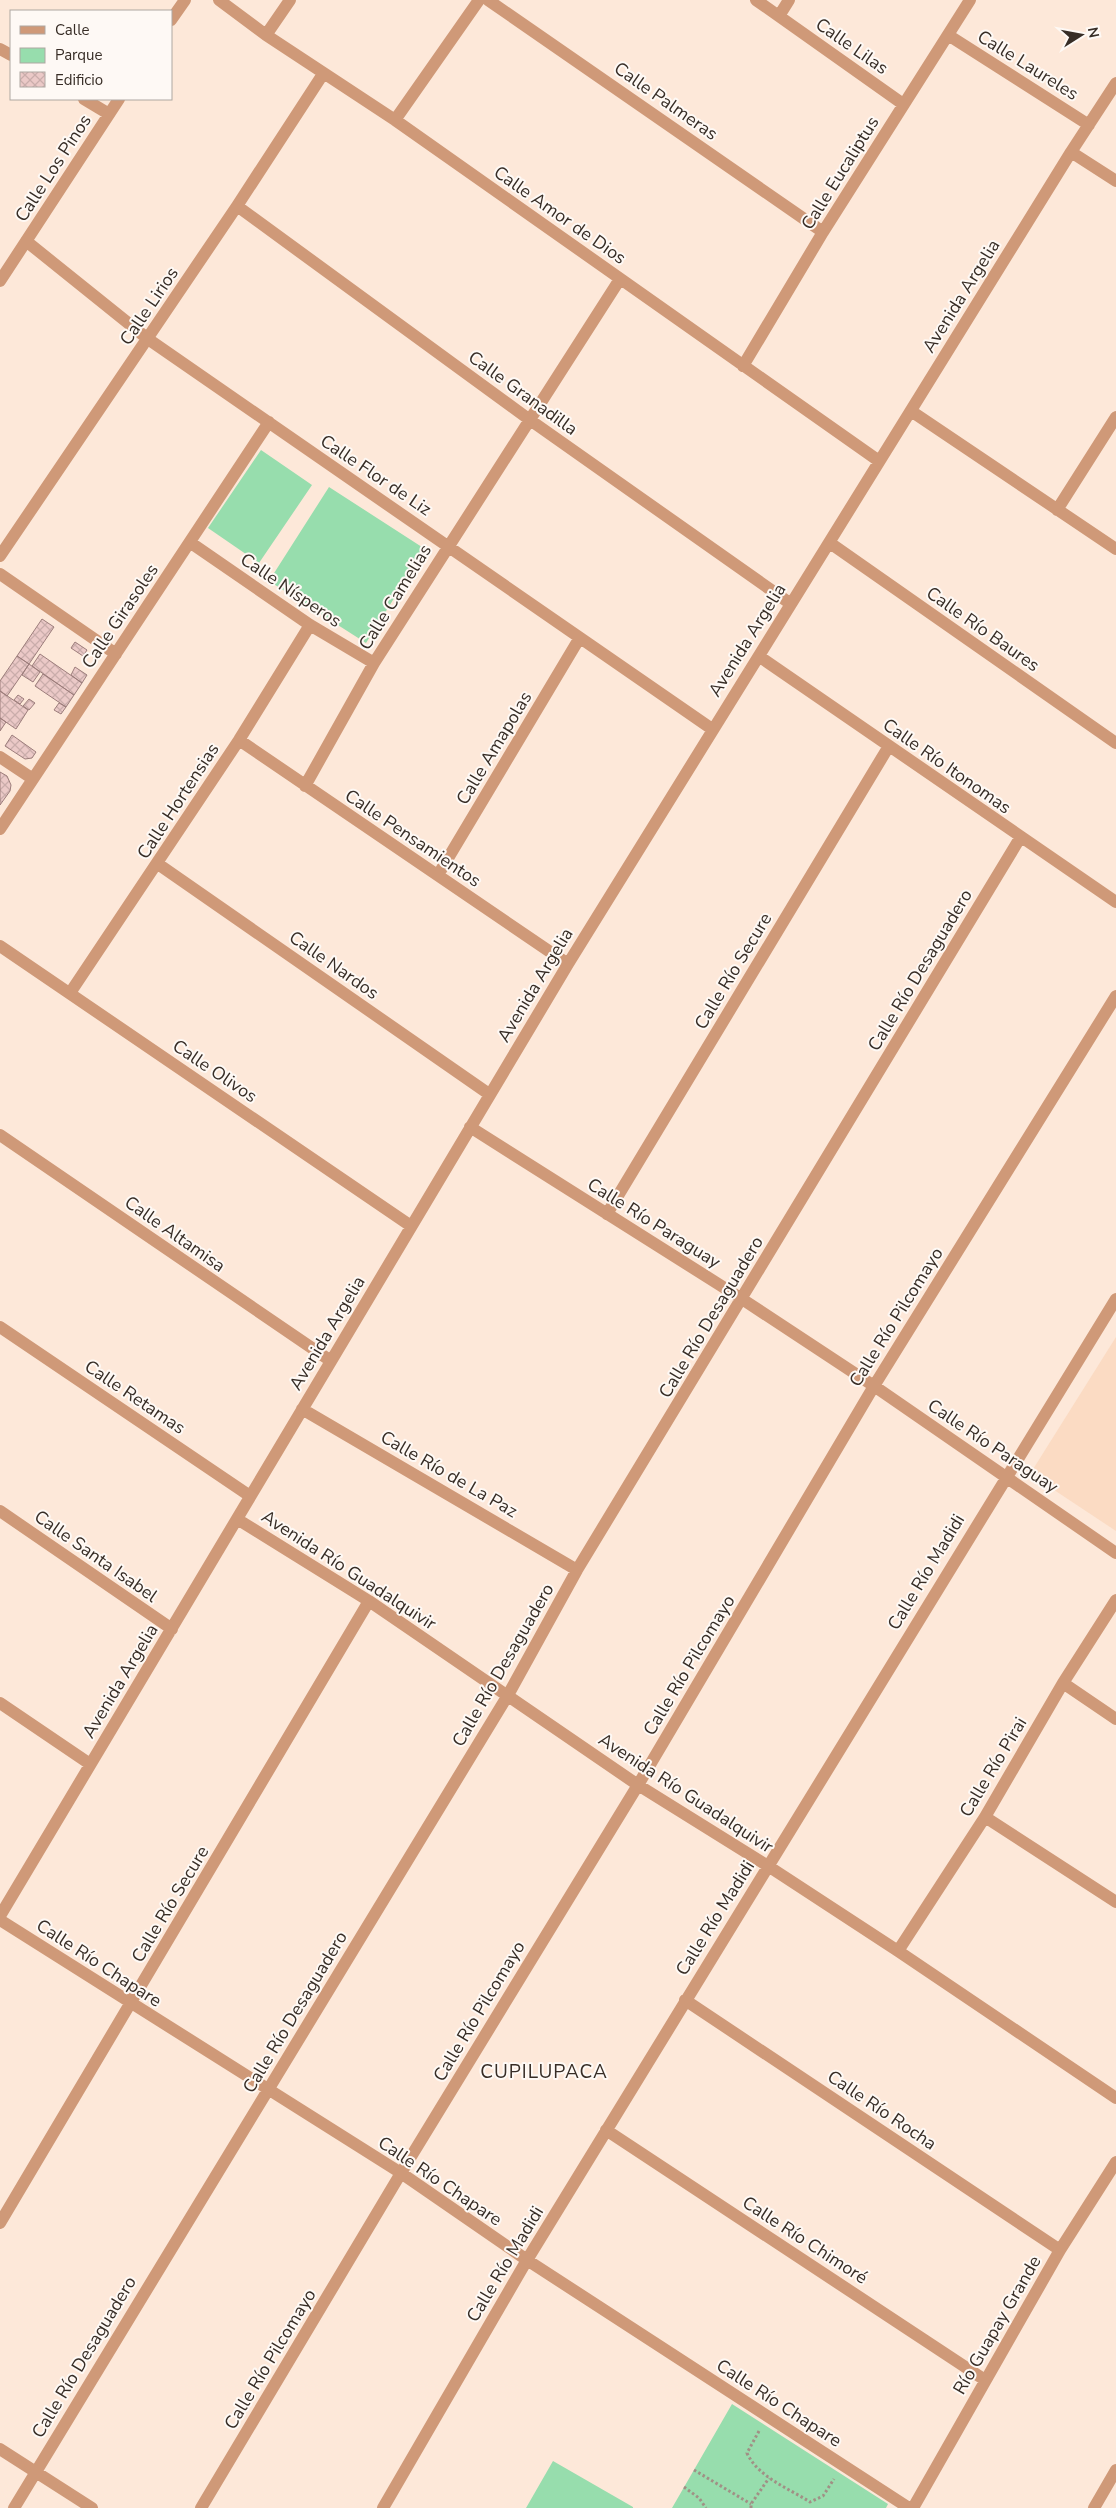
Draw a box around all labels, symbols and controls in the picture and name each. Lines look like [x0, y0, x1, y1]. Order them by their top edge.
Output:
legend [10, 10, 172, 100]
north arrow [1056, 10, 1106, 60]
street label: Calle Lilas [811, 12, 893, 80]
text: Calle [55, 20, 90, 40]
street label: Calle Laureles [973, 24, 1083, 106]
text: N [1083, 26, 1104, 40]
text: Parque [55, 45, 103, 65]
street label: Calle Palmeras [609, 56, 723, 146]
text: Edificio [55, 70, 103, 90]
street label: Calle Los Pinos [9, 110, 97, 226]
street label: Calle Eucaliptus [796, 112, 884, 234]
street label: Calle Amor de Dios [489, 160, 631, 270]
street label: Avenida Argelia [917, 235, 1005, 357]
street label: Calle Lirios [114, 262, 184, 350]
street label: Calle Granadilla [463, 345, 583, 441]
street label: Calle Flor de Liz [316, 429, 436, 521]
street label: Calle Camelias [353, 540, 437, 654]
street label: Calle Nísperos [236, 547, 346, 633]
street label: Calle Girasoles [76, 559, 164, 673]
street label: Avenida Argelia [703, 579, 791, 701]
street label: Calle Río Baures [921, 581, 1045, 677]
street label: Calle Amapolas [451, 687, 537, 809]
street label: Calle Río Itonomas [878, 713, 1016, 819]
street label: Calle Hortensias [132, 738, 224, 864]
street label: Calle Pensamientos [340, 783, 486, 893]
street label: Calle Río Desaguadero [862, 885, 978, 1055]
street label: Calle Río Secure [689, 908, 777, 1034]
street label: Avenida Argelia [491, 924, 579, 1046]
street label: Calle Nardos [284, 925, 384, 1005]
street label: Calle Olivos [168, 1034, 262, 1108]
street label: Calle Río Paraguay [583, 1172, 726, 1274]
street label: Calle Altamisa [120, 1190, 230, 1278]
street label: Calle Río Desaguadero [653, 1232, 769, 1402]
street label: Calle Río Pilcomayo [843, 1243, 949, 1391]
street label: Avenida Argelia [283, 1272, 371, 1394]
street label: Calle Retamas [80, 1354, 190, 1440]
street label: Calle Río Paraguay [923, 1393, 1064, 1499]
street label: Calle Río de La Paz [376, 1425, 522, 1523]
street label: Calle Santa Isabel [29, 1504, 163, 1608]
street label: Avenida Río Guadalquivir [257, 1504, 442, 1636]
street label: Calle Río Madidi [882, 1510, 970, 1634]
street label: Calle Río Desaguadero [446, 1579, 560, 1751]
street label: Calle Río Pilcomayo [638, 1590, 740, 1740]
street label: Avenida Argelia [76, 1620, 164, 1742]
street label: Calle Río Pirai [954, 1713, 1032, 1821]
street label: Avenida Río Guadalquivir [594, 1727, 779, 1859]
street label: Calle Río Secure [126, 1841, 214, 1967]
street label: Calle Río Madidi [670, 1856, 760, 1980]
street label: Calle Río Chapare [32, 1914, 166, 2012]
street label: Calle Río Desaguadero [237, 1927, 353, 2097]
street label: Calle Río Pilcomayo [428, 1936, 530, 2086]
district label: CUPILUPACA [480, 2059, 608, 2085]
street label: Calle Río Rocha [823, 2065, 941, 2155]
street label: Calle Río Chapare [373, 2131, 507, 2231]
street label: Calle Río Chimoré [738, 2191, 872, 2289]
street label: Calle Río Madidi [461, 2202, 549, 2326]
street label: Río Guapay Grande [947, 2251, 1047, 2399]
street label: Calle Río Desaguadero [26, 2272, 142, 2442]
street label: Calle Río Pilcomayo [219, 2284, 321, 2434]
street label: Calle Río Chapare [712, 2354, 846, 2452]

